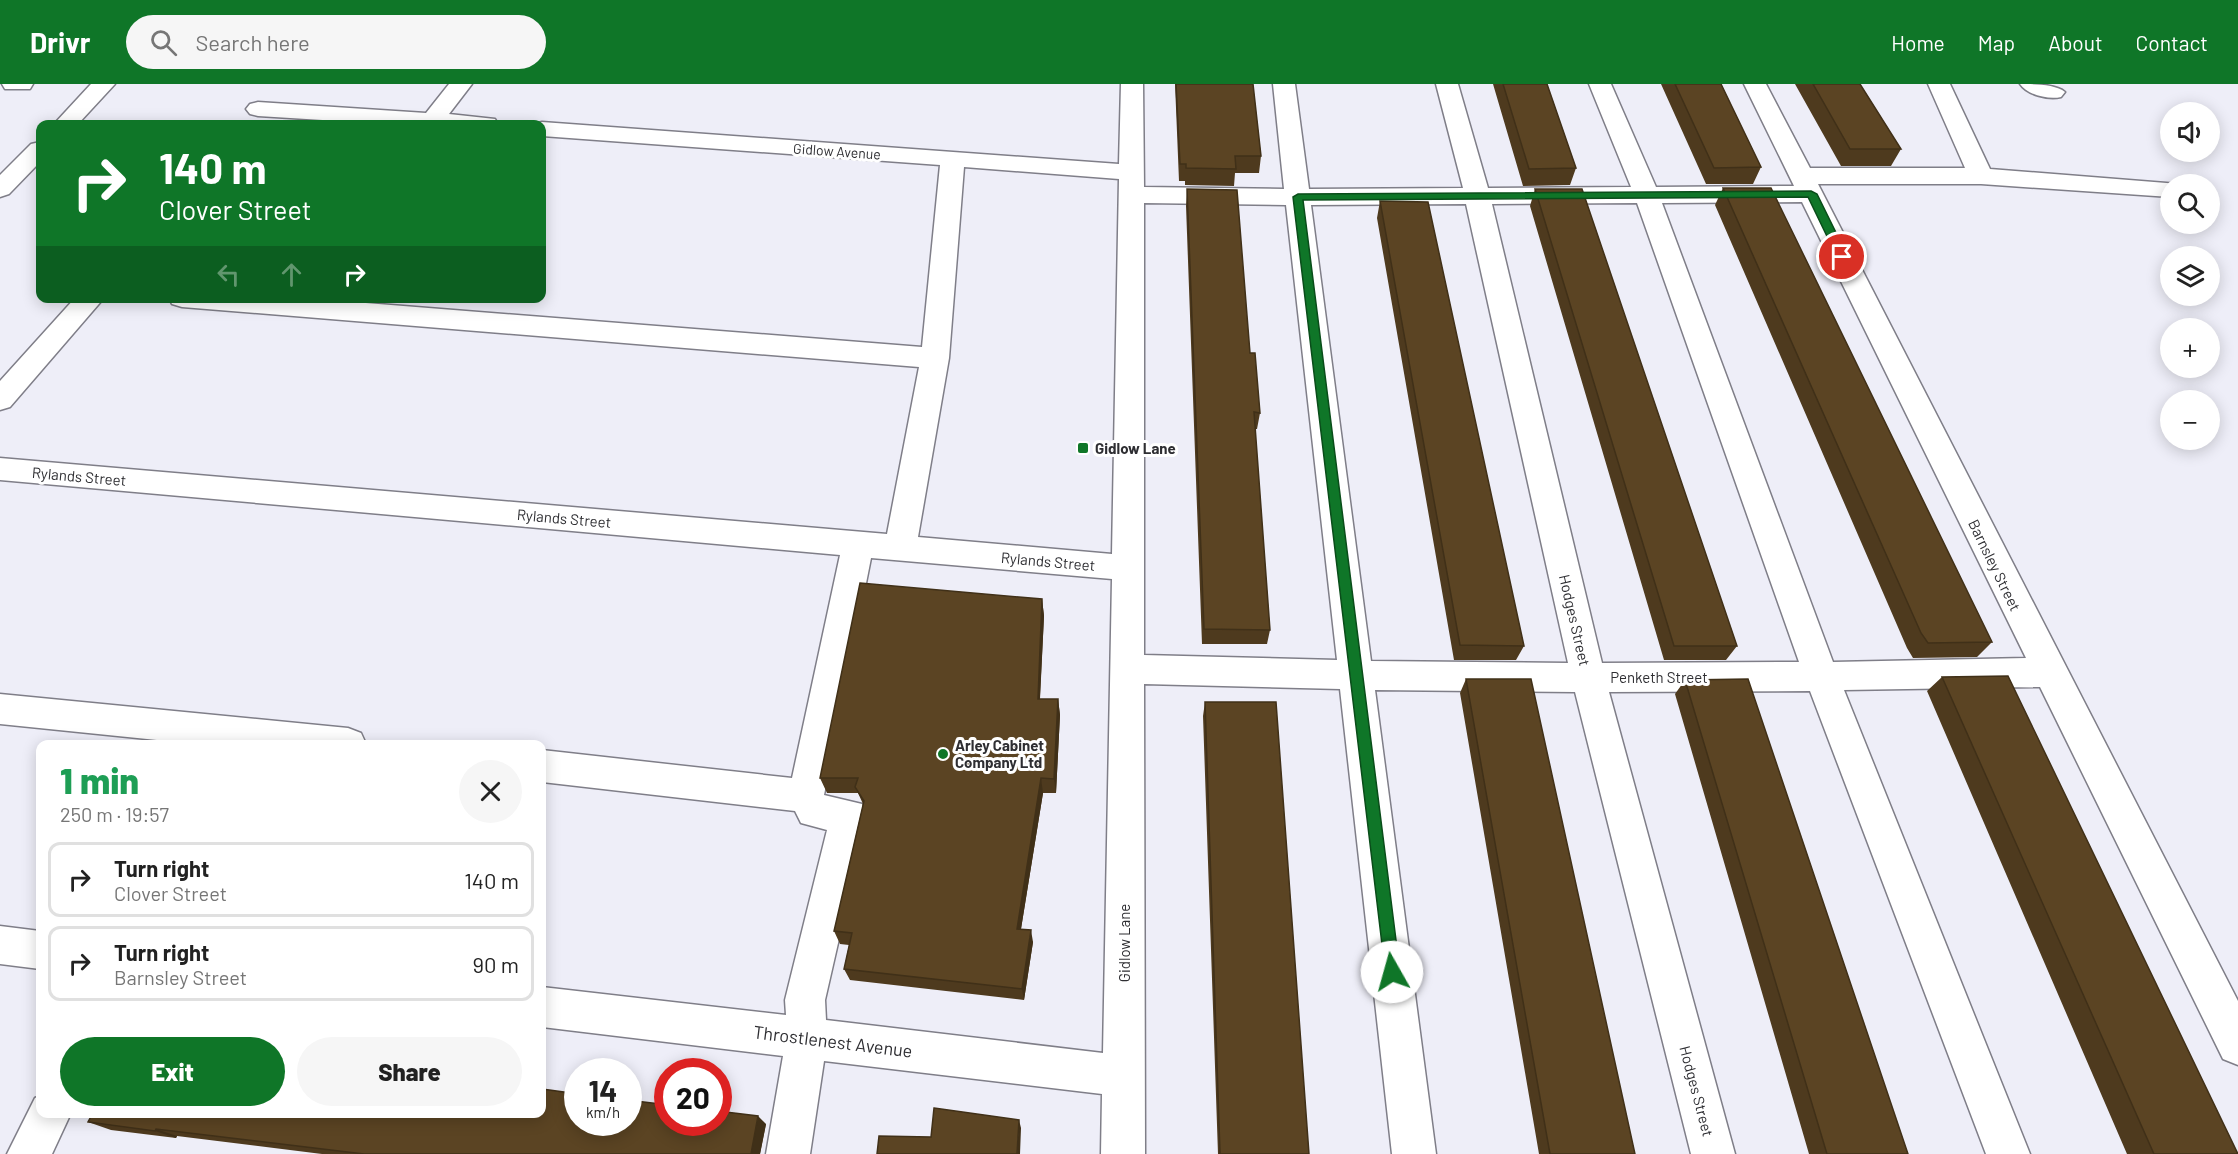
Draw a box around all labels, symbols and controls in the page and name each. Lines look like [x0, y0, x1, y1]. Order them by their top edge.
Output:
search box [126, 15, 546, 69]
text: Drivr [30, 25, 90, 59]
icon: search [147, 26, 180, 59]
text: Search here [195, 29, 310, 55]
text: Home [1891, 30, 1945, 55]
text: Map [1978, 30, 2015, 55]
text: About [2048, 30, 2103, 55]
text: Contact [2136, 30, 2208, 55]
map controls [2160, 102, 2220, 450]
button: sound [2160, 102, 2220, 162]
street label: Gidlow Avenue [793, 139, 881, 163]
text: 140 m [159, 142, 267, 192]
icon: right [60, 144, 138, 222]
button: search [2160, 174, 2220, 234]
text: Clover Street [159, 193, 311, 225]
pin [1816, 231, 1867, 282]
icon: arrive [1825, 240, 1858, 273]
button: layers [2160, 246, 2220, 306]
icon: left [212, 258, 245, 291]
icon: ahead [275, 258, 308, 291]
icon: right [338, 258, 371, 291]
button: + [2160, 318, 2220, 378]
button: − [2160, 390, 2220, 450]
place label: Gidlow Lane [1095, 439, 1176, 457]
marker: Gidlow Lane [1076, 441, 1090, 455]
street label: Rylands Street [31, 463, 127, 489]
street label: Rylands Street [516, 505, 612, 531]
street label: Barnsley Street [1965, 516, 2025, 614]
street label: Rylands Street [1000, 548, 1096, 574]
street label: Hodges Street [1556, 573, 1594, 667]
street label: Penketh Street [1610, 668, 1708, 686]
place label: Arley Cabinet Company Ltd [955, 736, 1044, 771]
marker: Arley Cabinet Company Ltd [936, 747, 950, 761]
text: 1 min [60, 758, 139, 801]
button: close [459, 760, 522, 823]
text: 250 m · 19:57 [60, 802, 169, 826]
text: Turn right [114, 855, 209, 881]
icon: right [63, 863, 96, 896]
text: 140 m [464, 867, 519, 893]
text: Clover Street [114, 881, 227, 905]
street label: Gidlow Lane [1115, 904, 1133, 982]
text: Turn right [114, 939, 209, 965]
position arrow [1360, 940, 1424, 1004]
icon: right [63, 947, 96, 980]
text: 90 m [473, 951, 519, 977]
text: Barnsley Street [114, 965, 247, 989]
street label: Throstlenest Avenue [752, 1020, 914, 1062]
button: Exit [60, 1037, 285, 1106]
button: Share [297, 1037, 522, 1106]
street label: Hodges Street [1676, 1044, 1718, 1138]
speed limit sign: 20 [654, 1058, 732, 1136]
text: 14 [589, 1072, 617, 1108]
text: km/h [586, 1103, 620, 1121]

